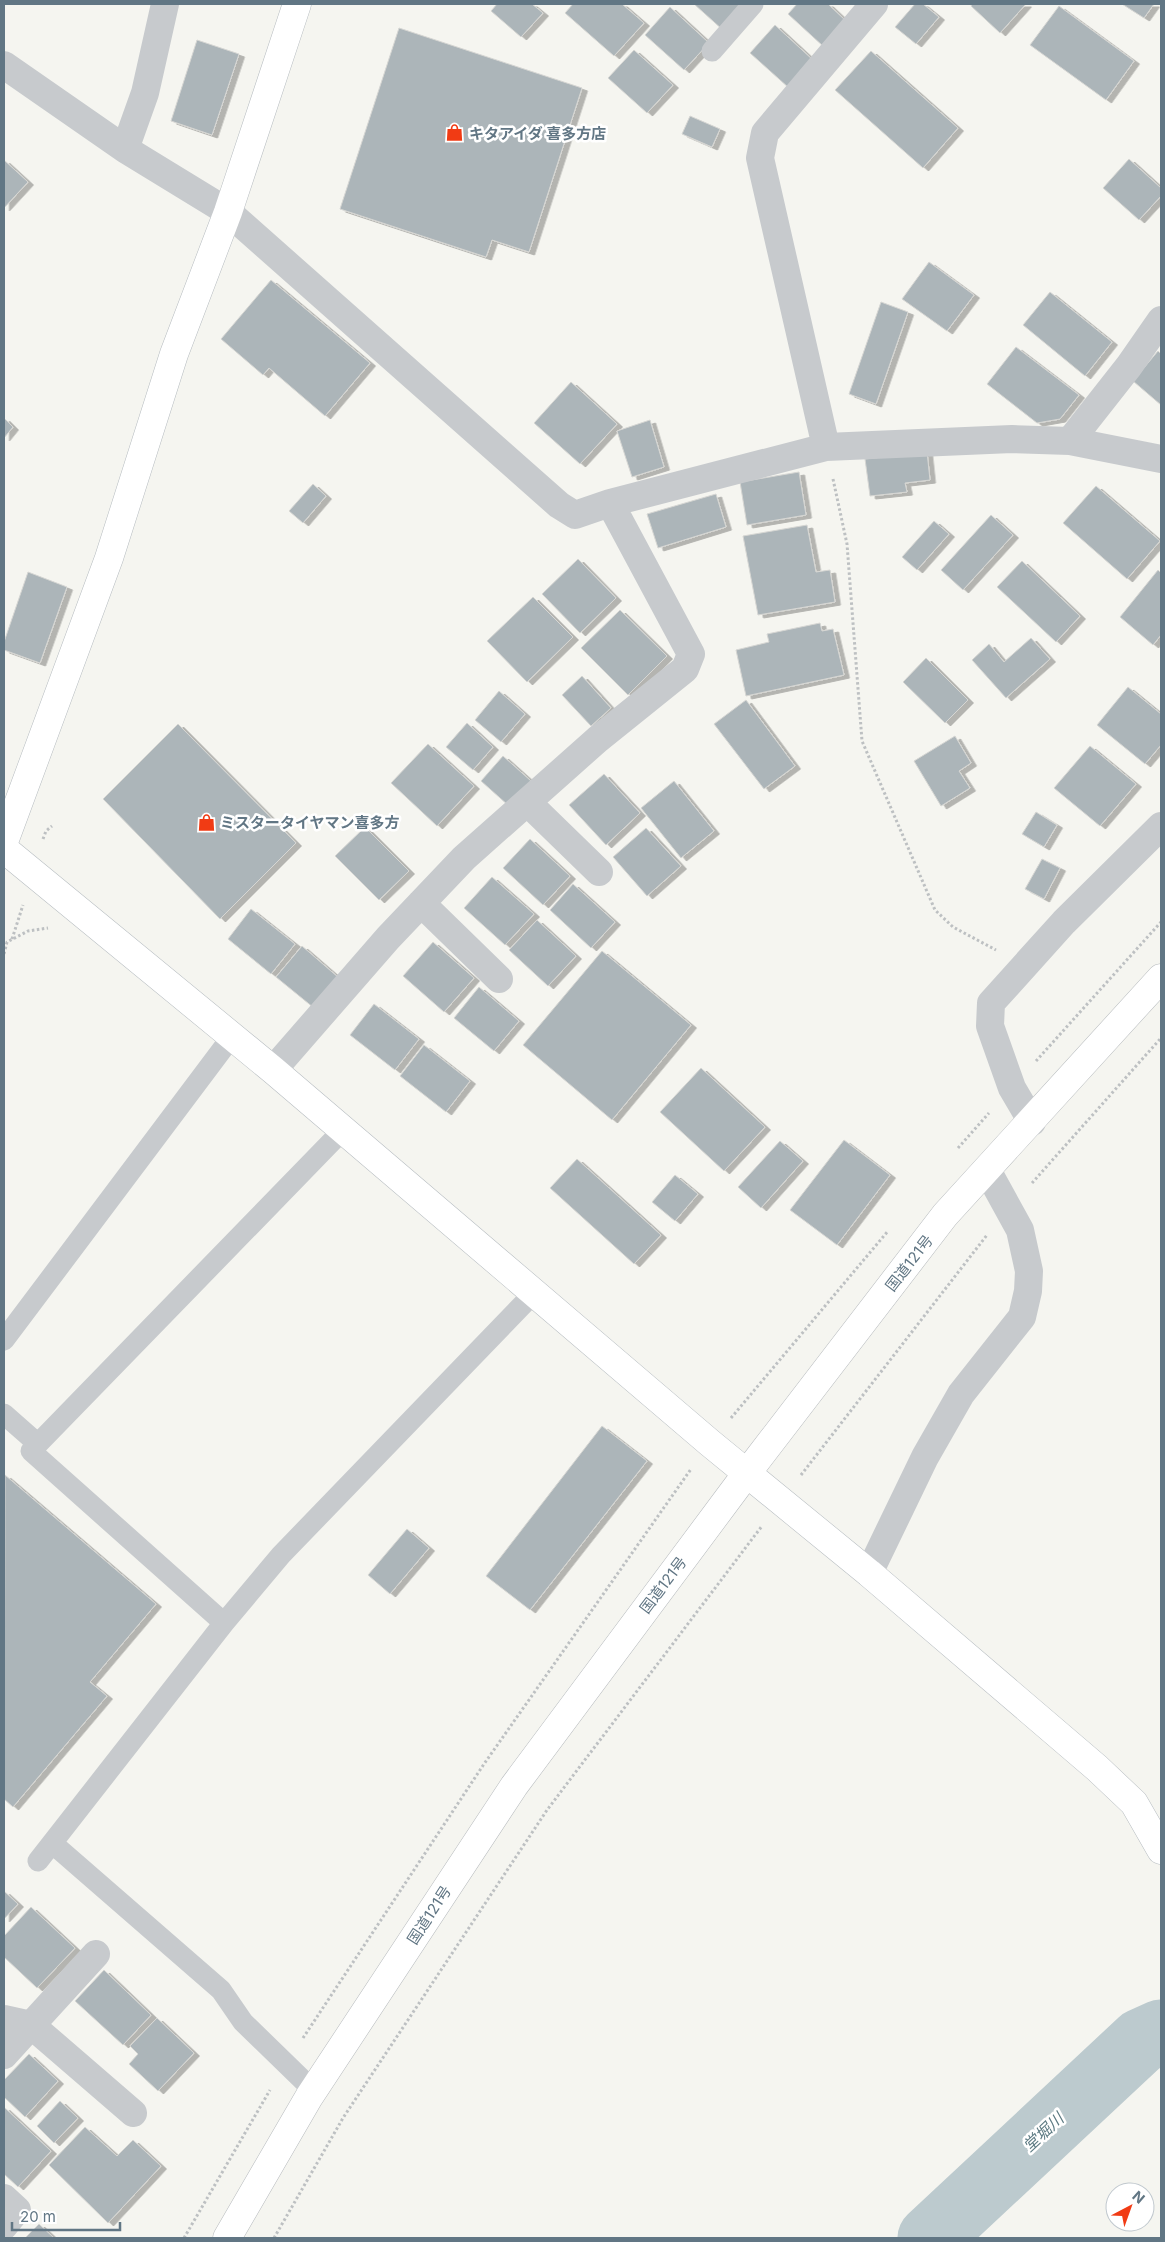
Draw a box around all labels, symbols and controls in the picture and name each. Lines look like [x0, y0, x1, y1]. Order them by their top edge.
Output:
shop icon: キタアイダ 喜多方店 [445, 123, 465, 143]
place label: キタアイダ 喜多方店 [469, 124, 606, 143]
shop icon: ミスタータイヤマン喜多方 [196, 812, 216, 832]
place label: ミスタータイヤマン喜多方 [220, 813, 400, 832]
street label: 国道121号 [881, 1231, 937, 1295]
street label: 国道121号 [635, 1553, 691, 1617]
street label: 国道121号 [403, 1882, 455, 1948]
water label: 堂堀川 [1019, 2107, 1069, 2156]
north arrow [1105, 2182, 1155, 2232]
text: N [1129, 2187, 1148, 2207]
scale bar [12, 2200, 120, 2232]
text: 20 m [20, 2207, 56, 2226]

